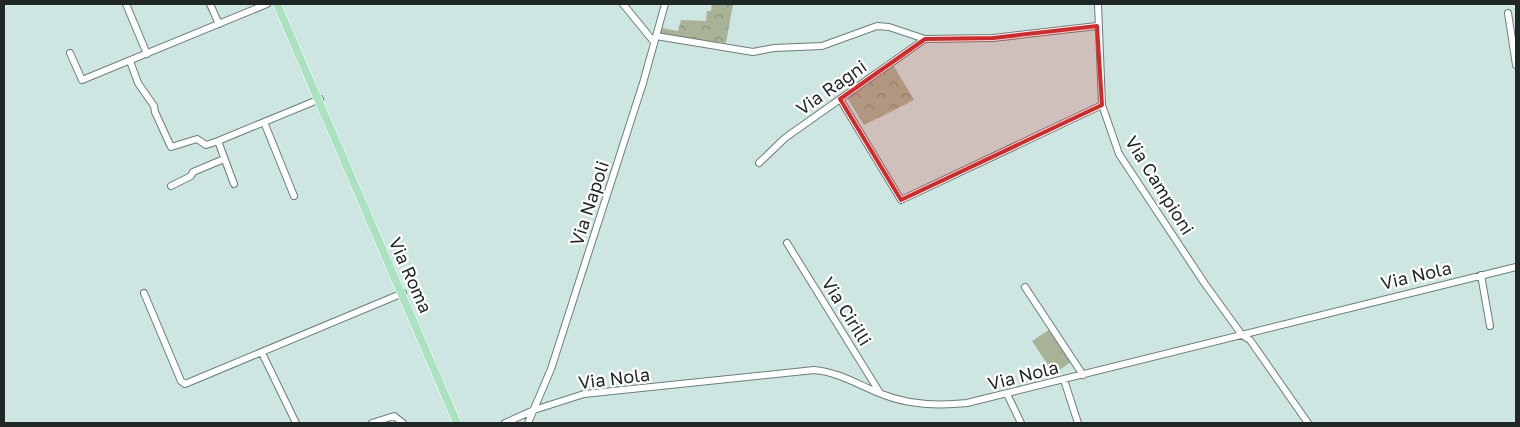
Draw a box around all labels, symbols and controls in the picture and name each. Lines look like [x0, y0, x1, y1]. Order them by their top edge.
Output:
street label: Via Ragni [792, 55, 870, 119]
street label: Via Campioni [1121, 131, 1199, 239]
street label: Via Napoli [565, 158, 613, 248]
street label: Via Roma [385, 234, 437, 316]
street label: Via Nola [1378, 256, 1454, 294]
street label: Via Cirilli [817, 273, 877, 349]
street label: Via Nola [985, 356, 1061, 394]
street label: Via Nola [577, 363, 651, 393]

